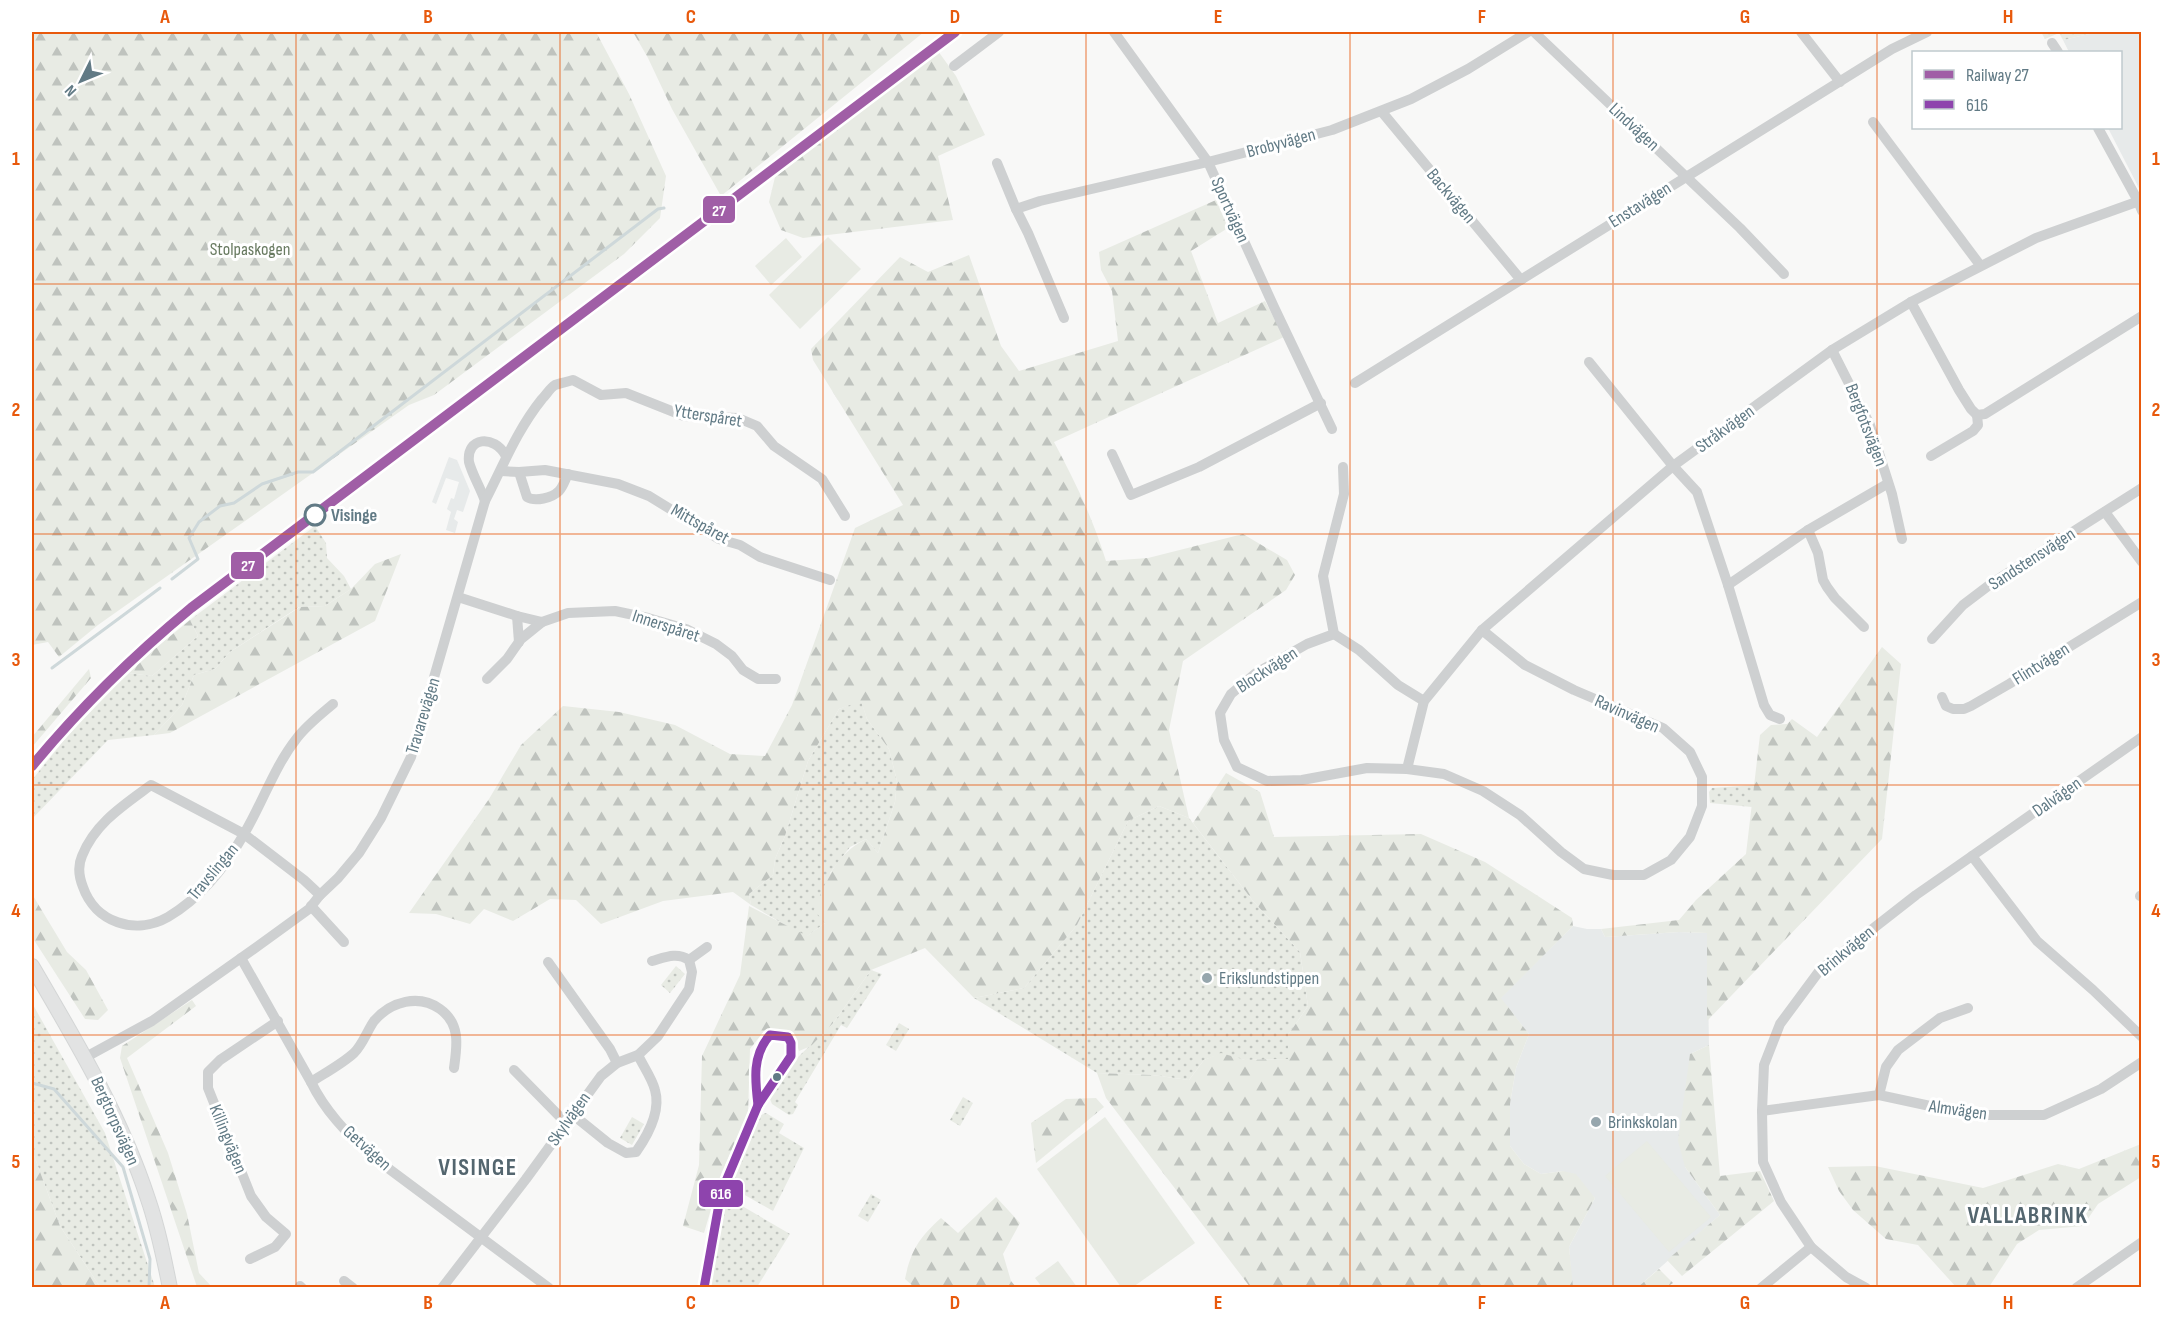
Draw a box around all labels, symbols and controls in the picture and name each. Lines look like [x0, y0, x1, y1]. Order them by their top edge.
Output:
text: A [159, 5, 170, 29]
text: B [423, 5, 433, 29]
text: C [686, 5, 696, 29]
text: D [950, 5, 960, 29]
text: E [1214, 5, 1222, 29]
text: F [1478, 5, 1486, 29]
text: G [1740, 5, 1750, 29]
text: H [2003, 5, 2013, 29]
north arrow [51, 51, 111, 111]
legend [1912, 51, 2122, 129]
text: Railway 27 [1966, 65, 2030, 86]
text: N [61, 81, 81, 100]
text: 616 [1966, 95, 1988, 116]
street label: Lindvägen [1605, 99, 1663, 155]
street label: Brobyvägen [1244, 124, 1318, 162]
text: 1 [12, 147, 20, 171]
text: 1 [2152, 147, 2160, 171]
street label: Backvägen [1422, 164, 1480, 228]
street label: Sportvägen [1206, 174, 1254, 246]
street label: Enstavägen [1605, 178, 1675, 232]
line badge: 27 [702, 195, 736, 224]
text: 27 [712, 202, 726, 221]
park label: Stolpaskogen [210, 239, 290, 260]
street label: Bergfotsvägen [1841, 381, 1891, 469]
text: 2 [12, 398, 20, 422]
text: 2 [2152, 398, 2160, 422]
street label: Ytterspåret [672, 400, 744, 432]
street label: Stråkvägen [1691, 401, 1759, 457]
street label: Mittspåret [667, 499, 733, 549]
marker: Visinge [304, 504, 326, 526]
place label: Visinge [331, 505, 377, 526]
street label: Sandstensvägen [1985, 523, 2079, 595]
line badge: 27 [230, 551, 265, 580]
text: 27 [241, 557, 255, 576]
street label: Innerspåret [630, 605, 703, 647]
street label: Flintvägen [2009, 638, 2073, 690]
street label: Blockvägen [1233, 643, 1301, 697]
text: 3 [12, 648, 21, 672]
text: 3 [2152, 648, 2161, 672]
street label: Travarevägen [401, 675, 445, 757]
street label: Ravinvägen [1591, 690, 1663, 738]
street label: Dalvägen [2029, 773, 2085, 821]
street label: Travslingan [183, 839, 243, 905]
text: 4 [11, 899, 21, 923]
text: 4 [2151, 899, 2161, 923]
street label: Brinkvägen [1814, 921, 1878, 981]
place label: Erikslundstippen [1219, 968, 1319, 989]
marker: Erikslundstippen [1200, 971, 1214, 985]
unlabelled marker [771, 1071, 783, 1083]
street label: Bergtorpsvägen [86, 1074, 144, 1168]
street label: Skylvägen [543, 1088, 595, 1150]
street label: Almvägen [1927, 1095, 1988, 1124]
street label: Killingvägen [205, 1102, 251, 1176]
place label: Brinkskolan [1608, 1112, 1677, 1133]
marker: Brinkskolan [1589, 1115, 1603, 1129]
street label: Getvägen [339, 1121, 395, 1175]
text: 5 [12, 1150, 21, 1174]
text: 5 [2152, 1150, 2161, 1174]
district label: VISINGE [438, 1153, 518, 1182]
line badge: 616 [698, 1179, 744, 1208]
text: 616 [710, 1185, 732, 1204]
district label: VALLABRINK [1967, 1201, 2089, 1230]
text: A [159, 1291, 170, 1315]
text: B [423, 1291, 433, 1315]
text: C [686, 1291, 696, 1315]
text: D [950, 1291, 960, 1315]
text: E [1214, 1291, 1222, 1315]
text: F [1478, 1291, 1486, 1315]
text: G [1740, 1291, 1750, 1315]
text: H [2003, 1291, 2013, 1315]

